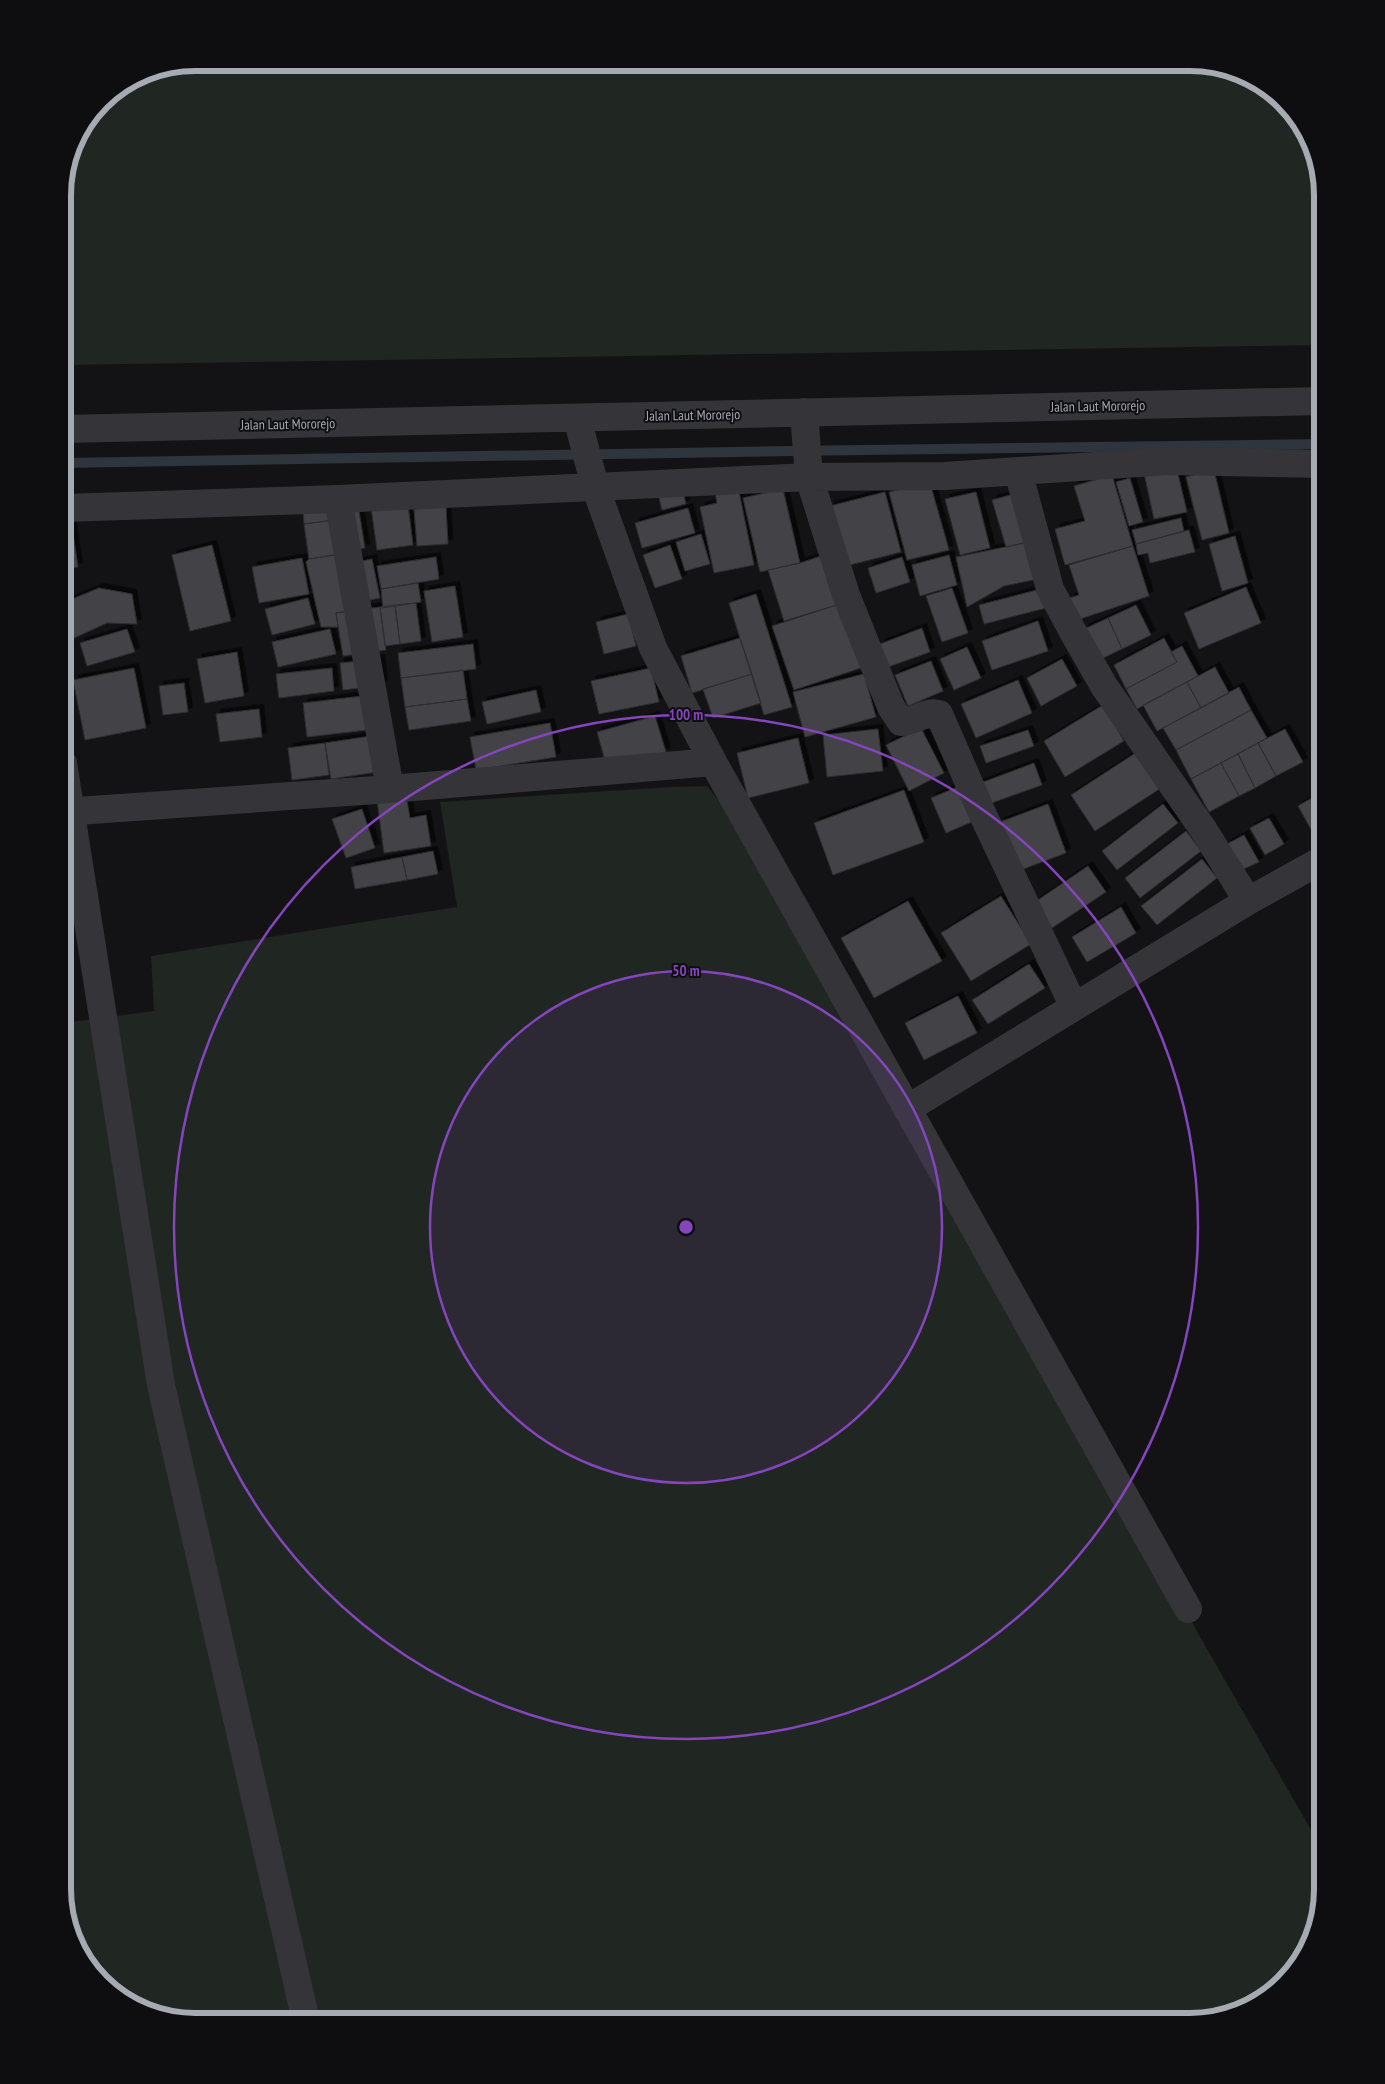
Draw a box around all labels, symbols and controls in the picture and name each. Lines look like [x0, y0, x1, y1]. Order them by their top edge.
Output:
street label: Jalan Laut Mororejo [1050, 396, 1145, 416]
street label: Jalan Laut Mororejo [645, 405, 740, 425]
street label: Jalan Laut Mororejo [240, 414, 335, 434]
text: 100 m [669, 705, 703, 724]
text: 50 m [672, 961, 700, 980]
centre of rings [677, 1218, 695, 1236]

